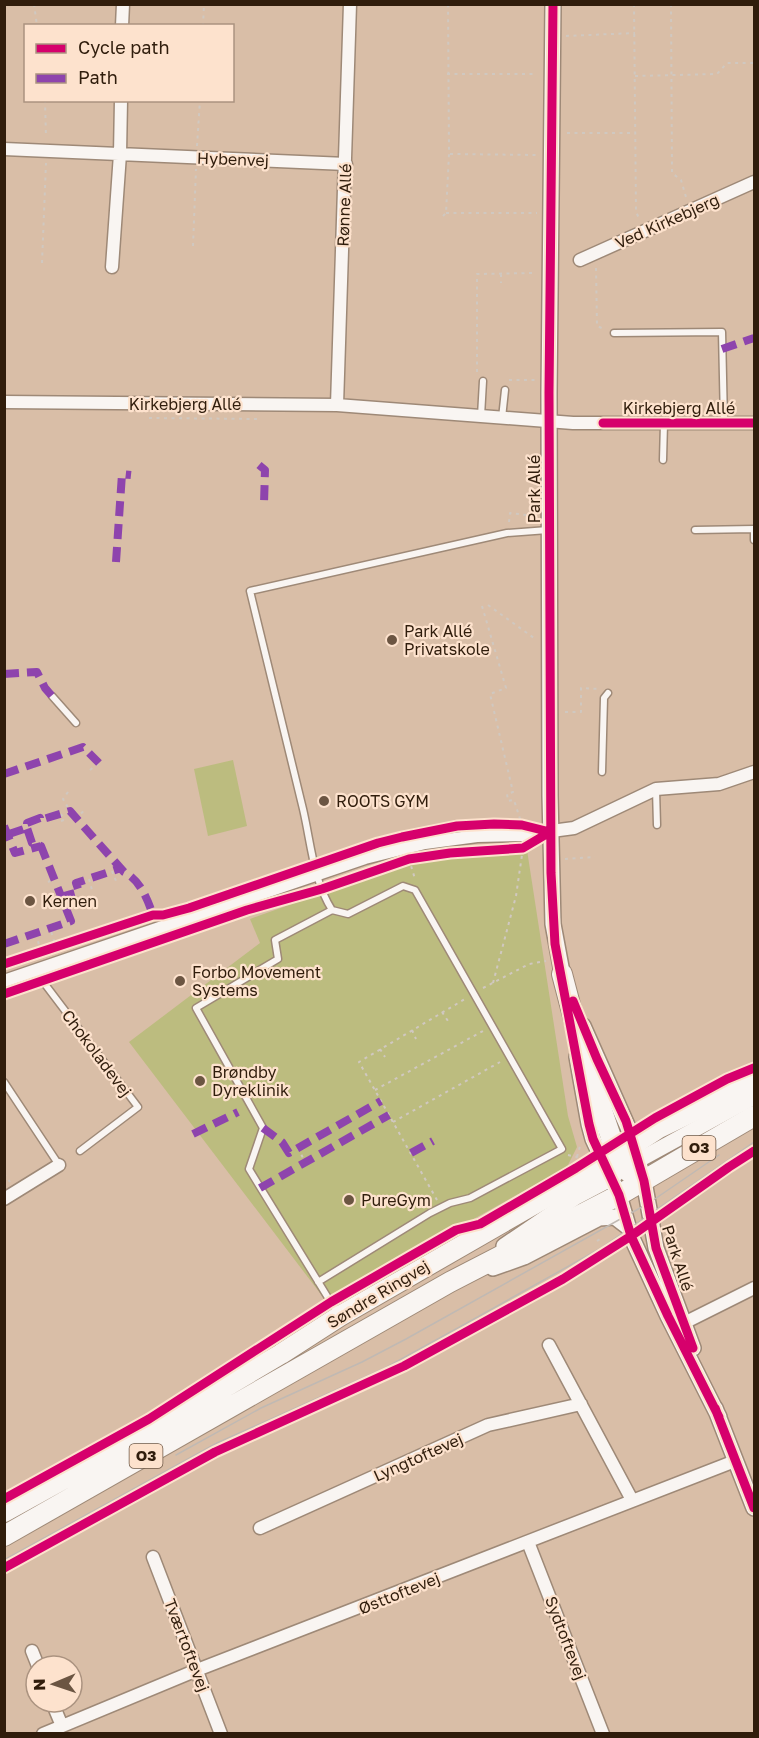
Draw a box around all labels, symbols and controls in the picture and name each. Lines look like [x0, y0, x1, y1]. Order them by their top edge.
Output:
legend [24, 24, 234, 102]
text: Cycle path [78, 36, 170, 58]
text: Path [78, 66, 118, 88]
street label: Hybenvej [197, 148, 269, 170]
street label: Rønne Allé [333, 163, 355, 247]
street label: Ved Kirkebjerg [612, 189, 722, 253]
street label: Kirkebjerg Allé [129, 394, 241, 414]
street label: Kirkebjerg Allé [623, 398, 735, 418]
street label: Park Allé [524, 455, 544, 523]
place label: Park Allé Privatskole [404, 621, 490, 659]
marker: Park Allé Privatskole [385, 633, 399, 647]
place label: ROOTS GYM [336, 791, 429, 811]
marker: ROOTS GYM [317, 794, 331, 808]
place label: Kernen [42, 891, 97, 911]
marker: Kernen [23, 894, 37, 908]
place label: Forbo Movement Systems [192, 962, 321, 1000]
marker: Forbo Movement Systems [173, 974, 187, 988]
street label: Chokoladevej [58, 1006, 136, 1100]
place label: Brøndby Dyreklinik [212, 1062, 289, 1100]
marker: Brøndby Dyreklinik [193, 1074, 207, 1088]
road number: O3 [682, 1136, 716, 1160]
place label: PureGym [361, 1190, 431, 1210]
marker: PureGym [342, 1193, 356, 1207]
street label: Park Allé [658, 1222, 698, 1294]
street label: Søndre Ringvej [323, 1256, 433, 1332]
street label: Lyngtoftevej [370, 1428, 466, 1486]
road number: O3 [130, 1444, 162, 1468]
street label: Østtoftevej [355, 1568, 443, 1618]
street label: Sydtoftevej [541, 1593, 591, 1683]
street label: Tværtoftevej [160, 1596, 214, 1694]
north arrow [24, 1654, 84, 1714]
text: N [29, 1678, 49, 1691]

